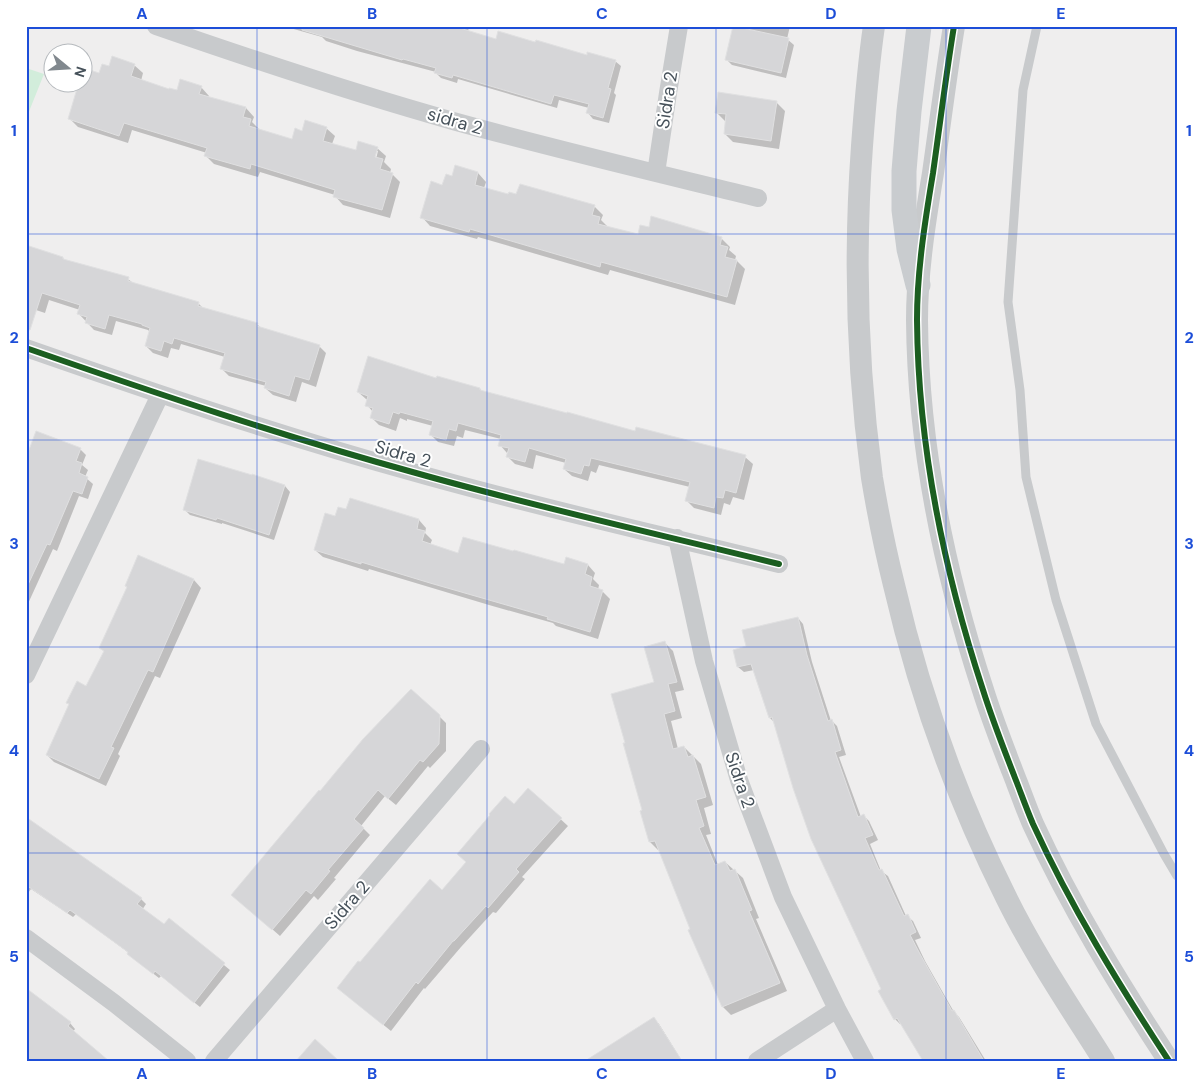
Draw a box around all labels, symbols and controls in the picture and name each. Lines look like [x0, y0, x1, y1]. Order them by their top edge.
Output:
text: A [136, 3, 148, 24]
text: B [367, 3, 377, 24]
text: C [596, 3, 608, 24]
text: D [825, 3, 837, 24]
text: E [1056, 3, 1066, 24]
north arrow [42, 42, 92, 92]
text: N [70, 64, 91, 80]
street label: Sidra 2 [651, 70, 683, 130]
street label: sidra 2 [425, 102, 485, 140]
text: 1 [11, 120, 17, 141]
text: 1 [1186, 120, 1192, 141]
text: 2 [9, 327, 19, 348]
text: 2 [1184, 327, 1194, 348]
street label: Sidra 2 [372, 435, 434, 473]
text: 3 [9, 533, 19, 554]
text: 3 [1184, 533, 1194, 554]
text: 4 [9, 740, 19, 761]
text: 4 [1184, 740, 1194, 761]
street label: Sidra 2 [719, 749, 761, 811]
street label: Sidra 2 [319, 875, 375, 935]
text: 5 [9, 946, 19, 967]
text: 5 [1184, 946, 1194, 967]
text: A [136, 1063, 148, 1084]
text: B [367, 1063, 377, 1084]
text: C [596, 1063, 608, 1084]
text: D [825, 1063, 837, 1084]
text: E [1056, 1063, 1066, 1084]

